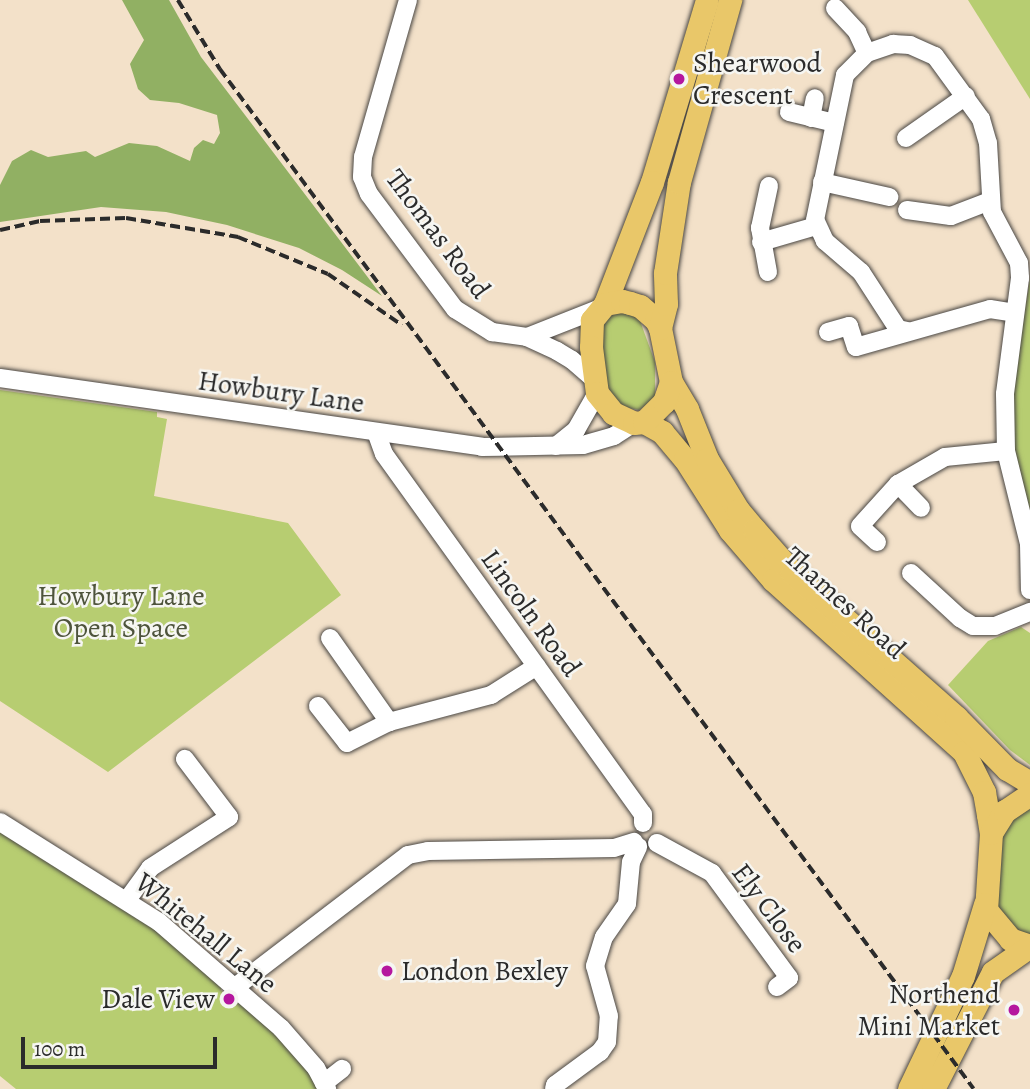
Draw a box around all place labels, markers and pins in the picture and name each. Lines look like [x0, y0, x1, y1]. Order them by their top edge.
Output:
place label: Shearwood Crescent [693, 46, 821, 112]
marker: Shearwood Crescent [671, 71, 687, 87]
place label: London Bexley [401, 954, 568, 988]
marker: London Bexley [379, 963, 395, 979]
place label: Northend Mini Market [858, 977, 1000, 1043]
place label: Dale View [101, 982, 215, 1016]
marker: Dale View [221, 991, 237, 1007]
marker: Northend Mini Market [1006, 1002, 1022, 1018]

